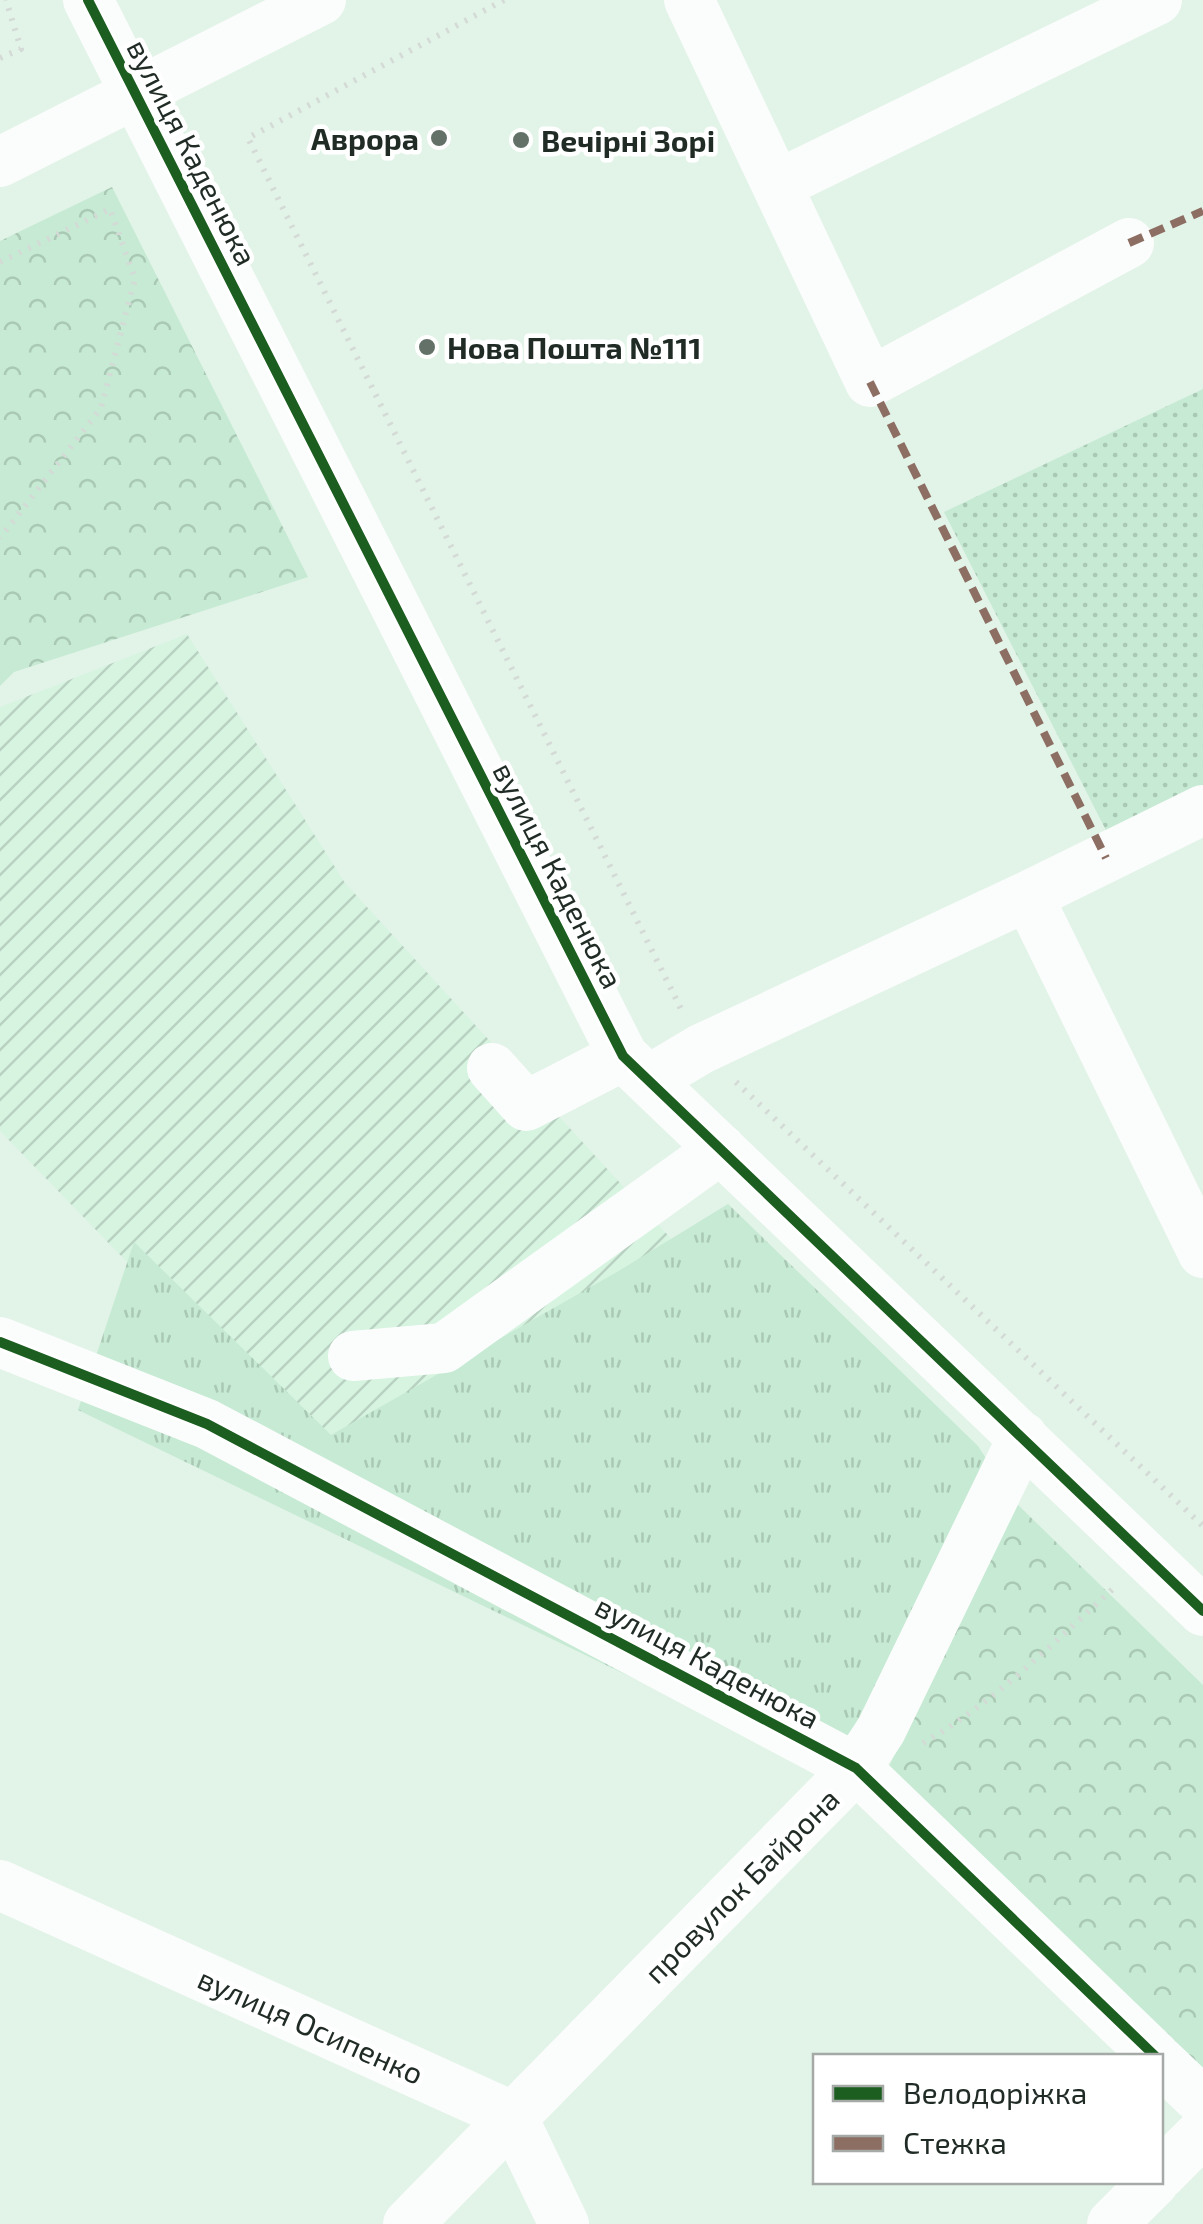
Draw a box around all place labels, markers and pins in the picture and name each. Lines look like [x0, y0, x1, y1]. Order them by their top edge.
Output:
place label: Аврора [311, 120, 419, 156]
place label: Вечірні Зорі [541, 122, 715, 158]
marker: Аврора [428, 127, 450, 149]
marker: Вечірні Зорі [510, 129, 532, 151]
place label: Нова Пошта №111 [447, 329, 701, 365]
marker: Нова Пошта №111 [416, 336, 438, 358]

